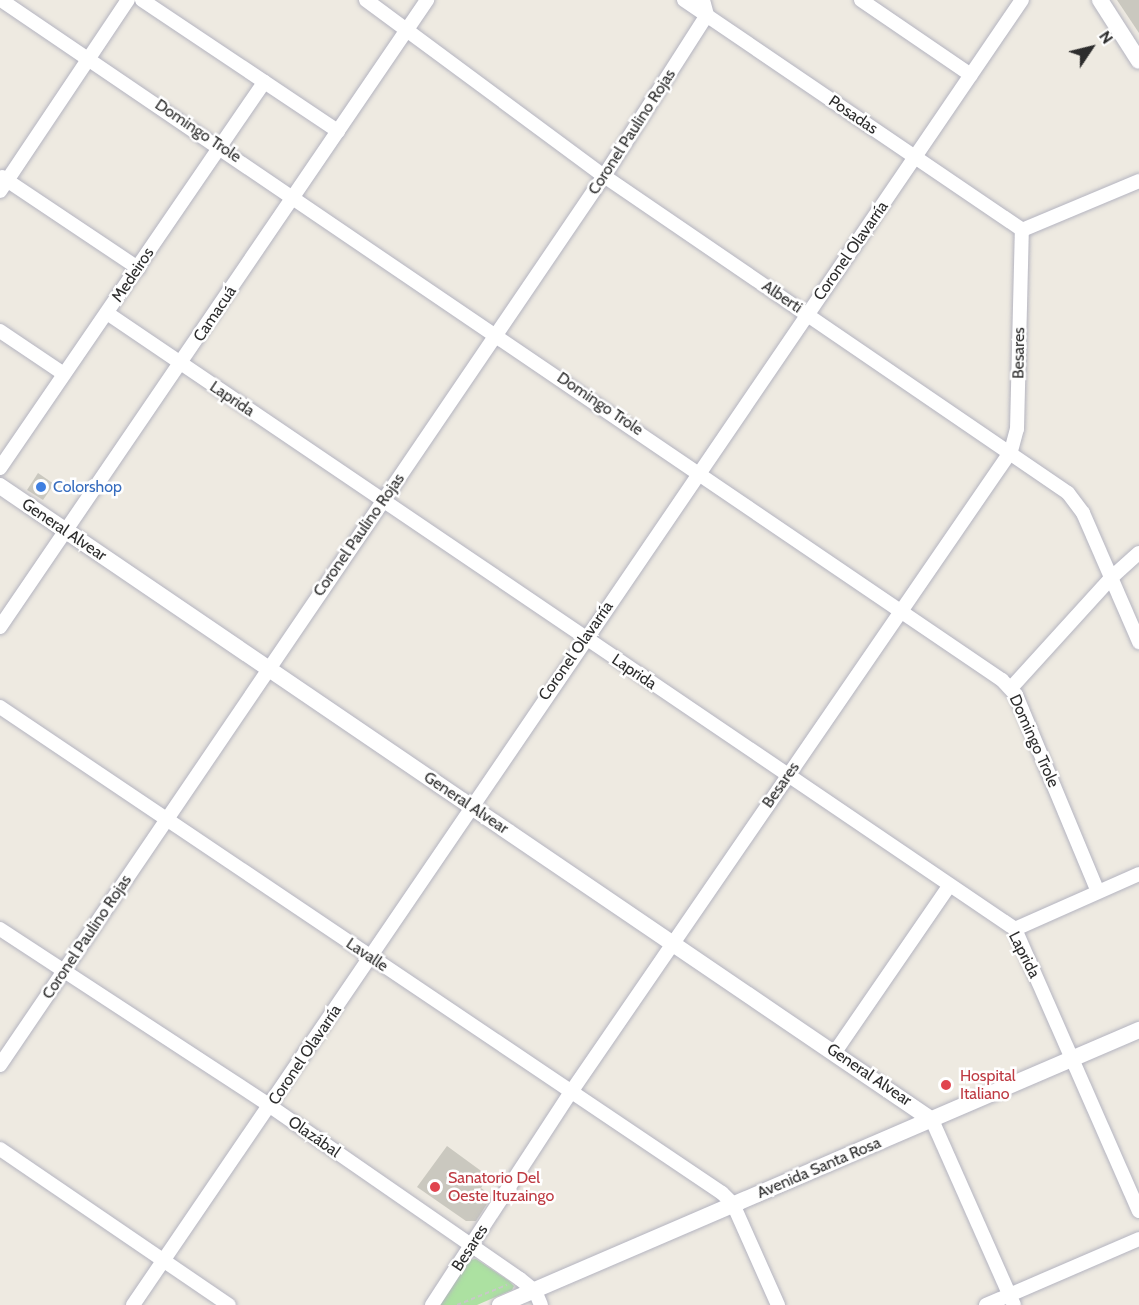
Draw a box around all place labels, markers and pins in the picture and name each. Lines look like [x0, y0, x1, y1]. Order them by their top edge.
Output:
place label: Colorshop [53, 477, 122, 497]
marker: Colorshop [34, 480, 48, 494]
place label: Hospital Italiano [960, 1066, 1016, 1104]
marker: Hospital Italiano [937, 1076, 955, 1094]
place label: Sanatorio Del Oeste Ituzaingo [448, 1168, 554, 1206]
marker: Sanatorio Del Oeste Ituzaingo [426, 1178, 444, 1196]

